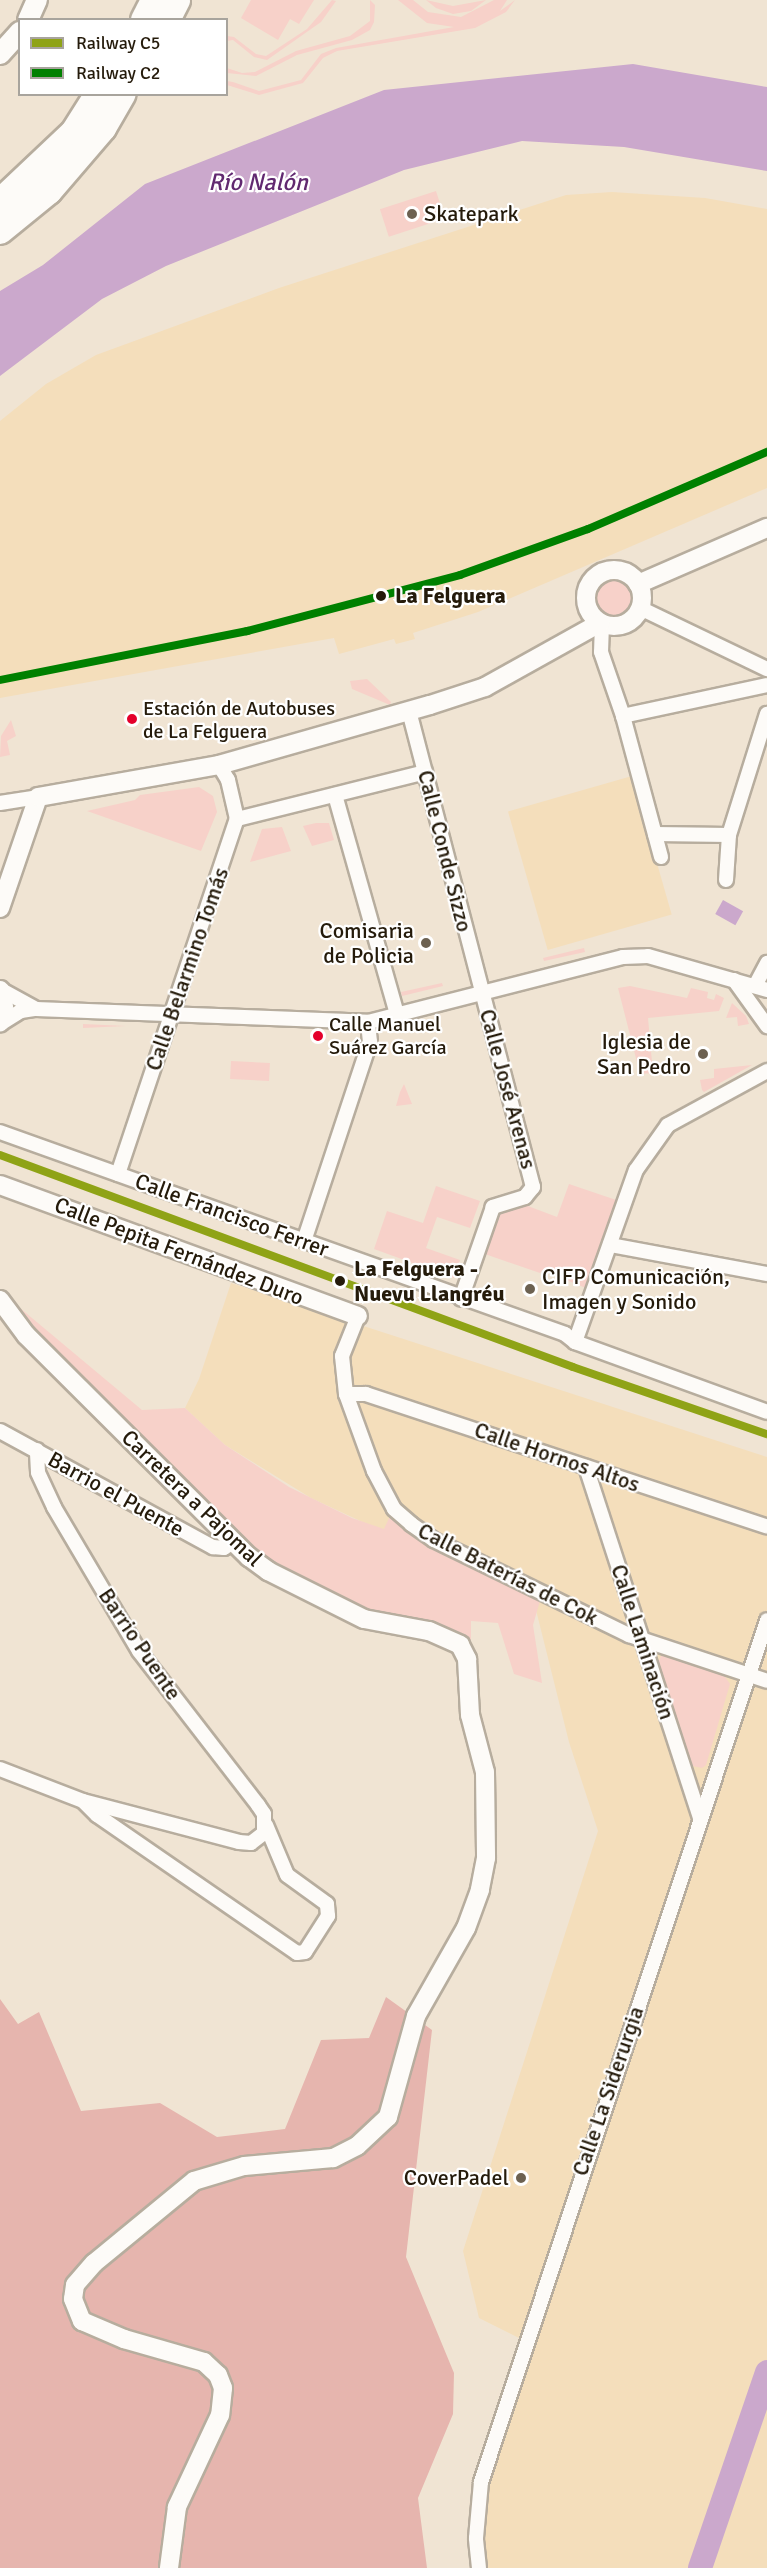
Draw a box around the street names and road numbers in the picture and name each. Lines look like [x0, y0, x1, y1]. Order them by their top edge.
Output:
street label: Calle Conde Sizzo [412, 767, 478, 935]
street label: Calle Belarmino Tomás [140, 864, 234, 1074]
street label: Calle José Arenas [474, 1006, 542, 1172]
street label: Calle Francisco Ferrer [132, 1168, 332, 1262]
street label: Calle Pepita Fernández Duro [51, 1191, 307, 1311]
street label: Calle Hornos Altos [471, 1416, 643, 1498]
street label: Carretera a Pajomal [116, 1424, 268, 1572]
street label: Barrio el Puente [43, 1446, 189, 1542]
street label: Calle Baterías de Cok [414, 1517, 602, 1631]
street label: Calle Laminación [605, 1561, 681, 1723]
street label: Barrio Puente [93, 1583, 187, 1705]
street label: Calle La Siderurgia [567, 2003, 649, 2179]

